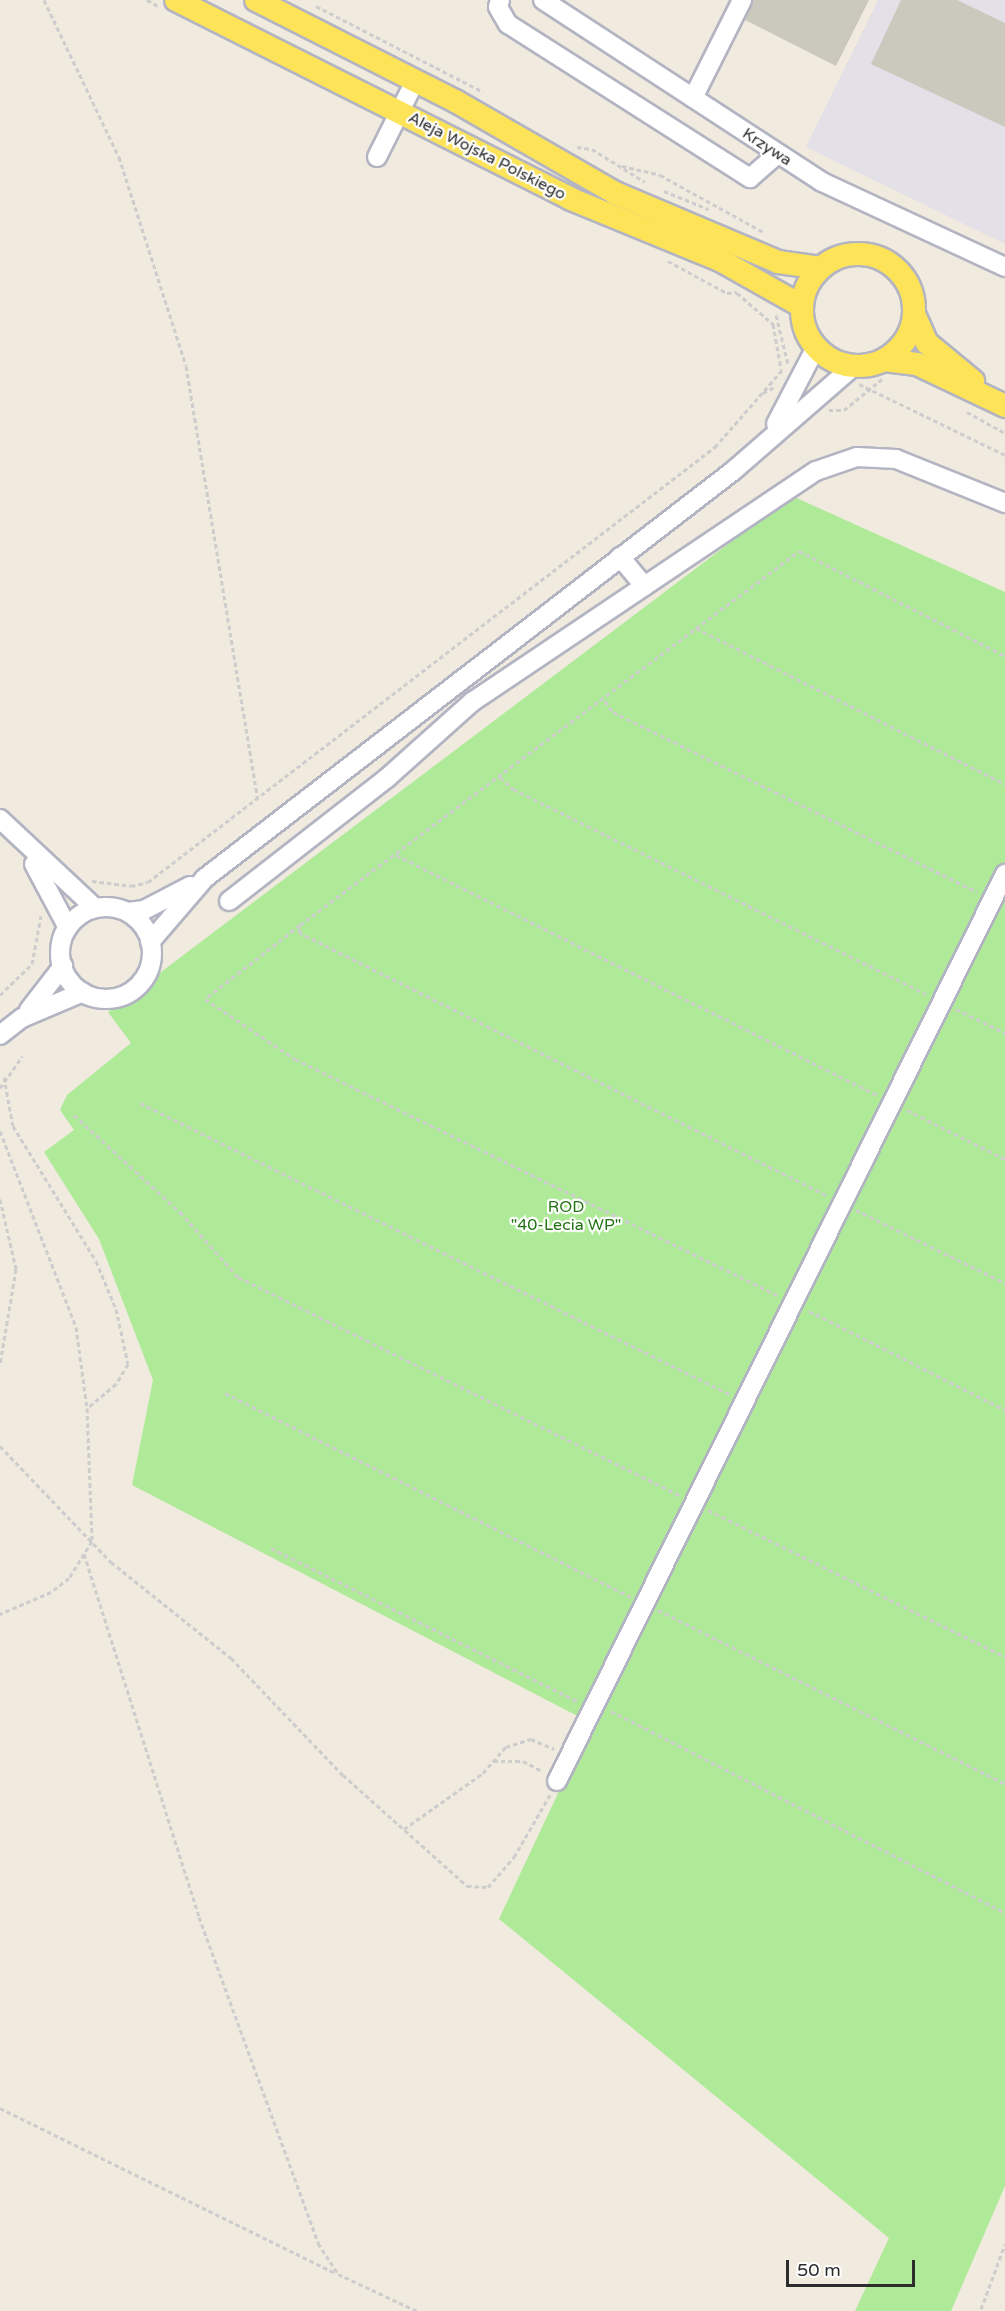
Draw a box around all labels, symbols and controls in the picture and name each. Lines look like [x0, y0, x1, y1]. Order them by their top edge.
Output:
street label: Aleja Wojska Polskiego [405, 108, 569, 204]
street label: Krzywa [739, 124, 795, 170]
park label: ROD "40-Lecia WP" [511, 1197, 621, 1235]
scale bar [789, 2248, 918, 2286]
text: 50 m [797, 2259, 841, 2281]

